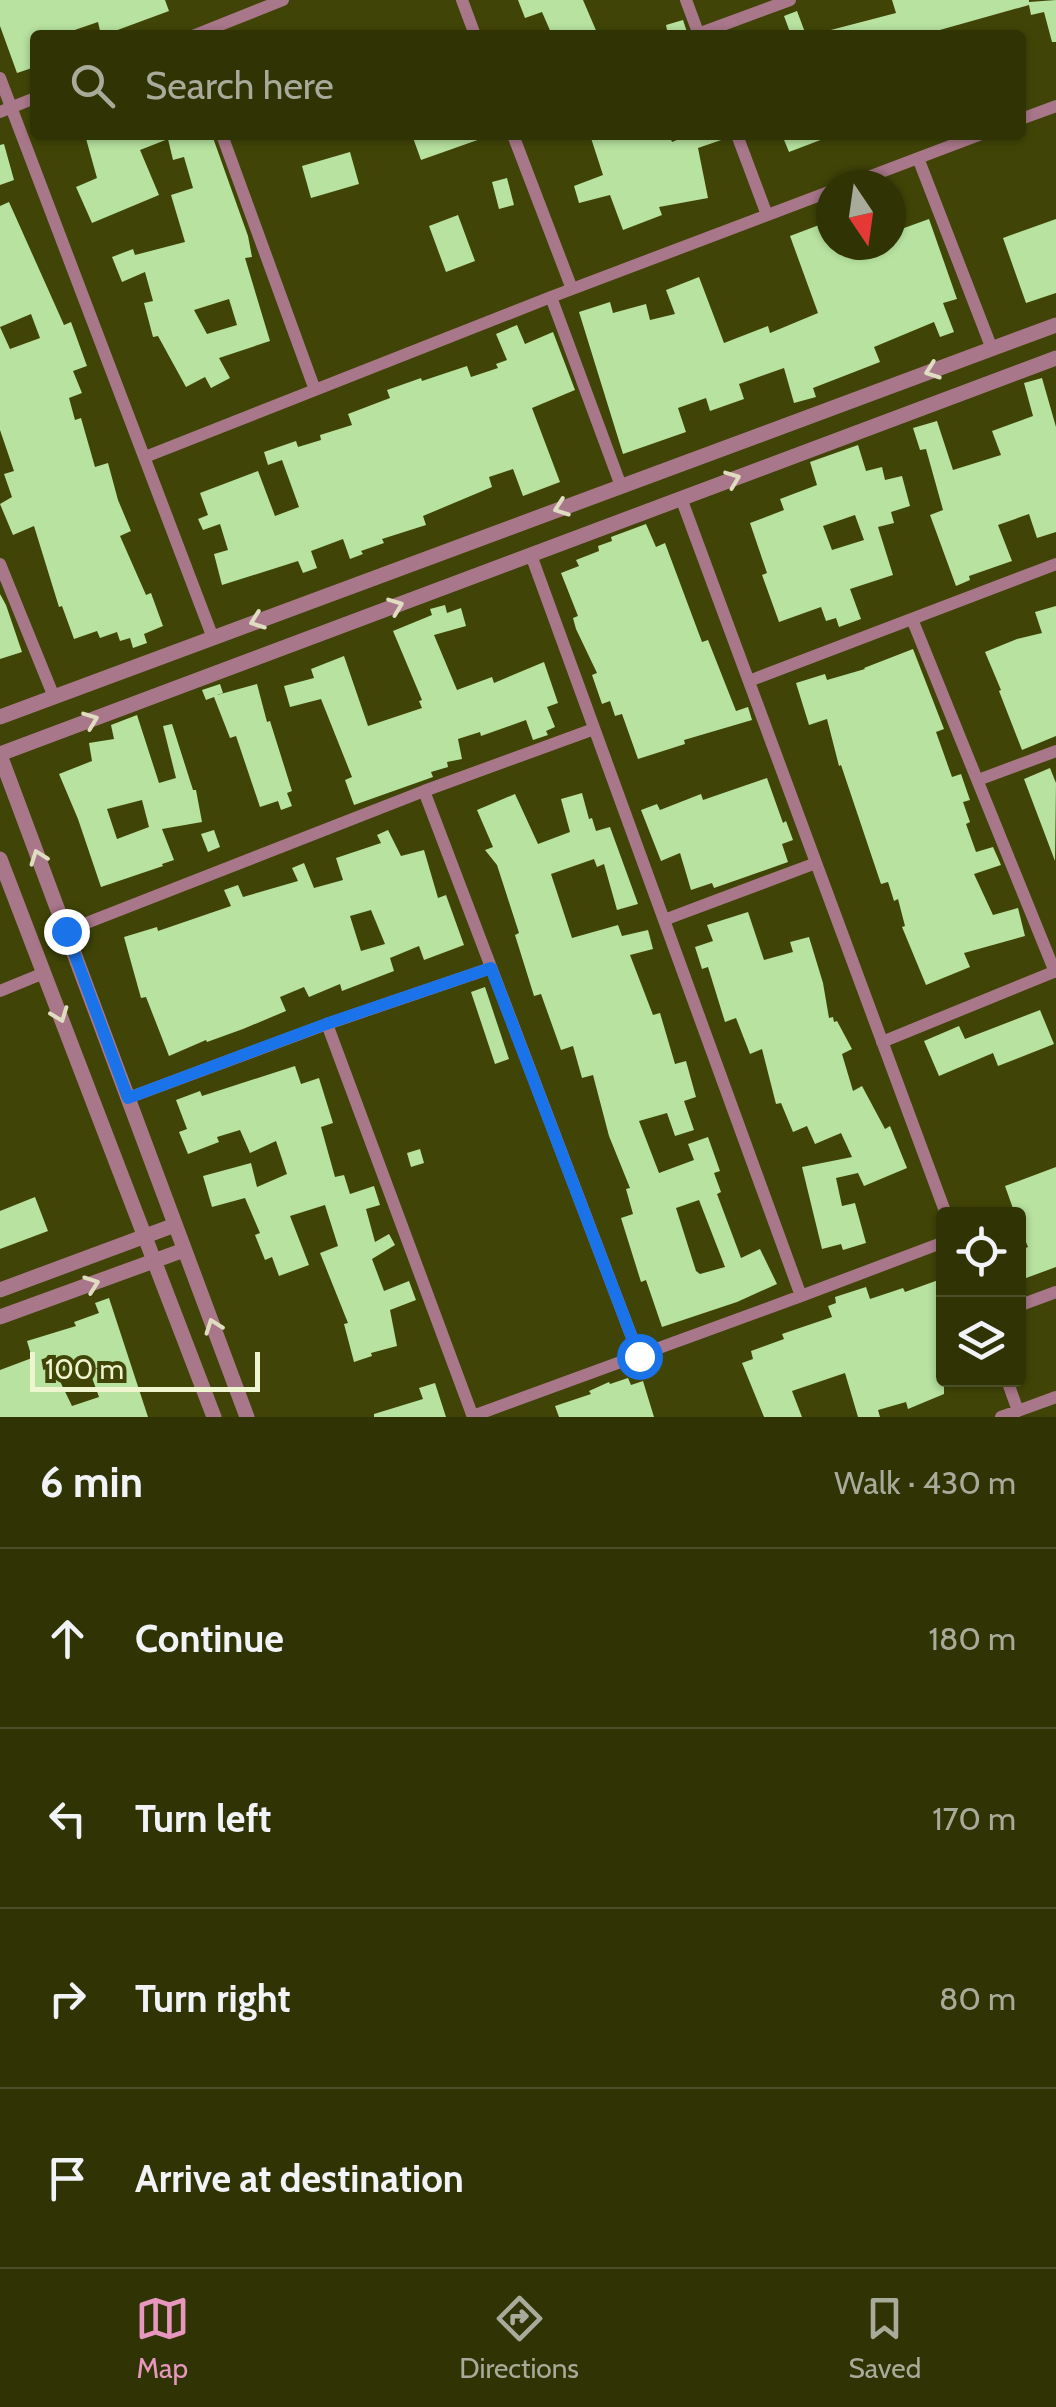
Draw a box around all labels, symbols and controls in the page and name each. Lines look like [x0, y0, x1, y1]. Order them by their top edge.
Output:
search box [30, 30, 1026, 140]
icon: search [65, 58, 120, 113]
text: Search here [145, 62, 334, 109]
north arrow [816, 170, 906, 260]
one-way arrow [924, 359, 941, 380]
one-way arrow [723, 470, 740, 491]
one-way arrow [554, 496, 571, 517]
one-way arrow [386, 597, 403, 618]
one-way arrow [249, 609, 266, 630]
one-way arrow [82, 711, 99, 732]
one-way arrow [29, 850, 50, 867]
route end [44, 909, 90, 955]
one-way arrow [48, 1006, 69, 1023]
map controls [936, 1207, 1026, 1387]
button: locate [936, 1207, 1026, 1297]
one-way arrow [82, 1275, 99, 1296]
button: layers [936, 1297, 1026, 1387]
one-way arrow [204, 1318, 225, 1335]
route start [617, 1334, 663, 1380]
scale bar [30, 1347, 260, 1392]
text: 100 m [45, 1352, 124, 1386]
text: 6 min [40, 1456, 143, 1508]
text: Walk · 430 m [834, 1463, 1016, 1502]
icon: ahead [40, 1611, 95, 1666]
text: Continue [135, 1615, 284, 1662]
text: 180 m [929, 1619, 1016, 1658]
icon: left [40, 1791, 95, 1846]
text: Turn left [135, 1795, 271, 1842]
text: 170 m [932, 1799, 1016, 1838]
icon: right [40, 1971, 95, 2026]
text: Turn right [135, 1975, 291, 2022]
text: 80 m [939, 1979, 1016, 2018]
icon: arrive [40, 2151, 95, 2206]
text: Arrive at destination [135, 2155, 464, 2202]
tab: Map [135, 2291, 190, 2385]
tab: Directions [459, 2291, 579, 2385]
tab: Saved [849, 2291, 921, 2385]

